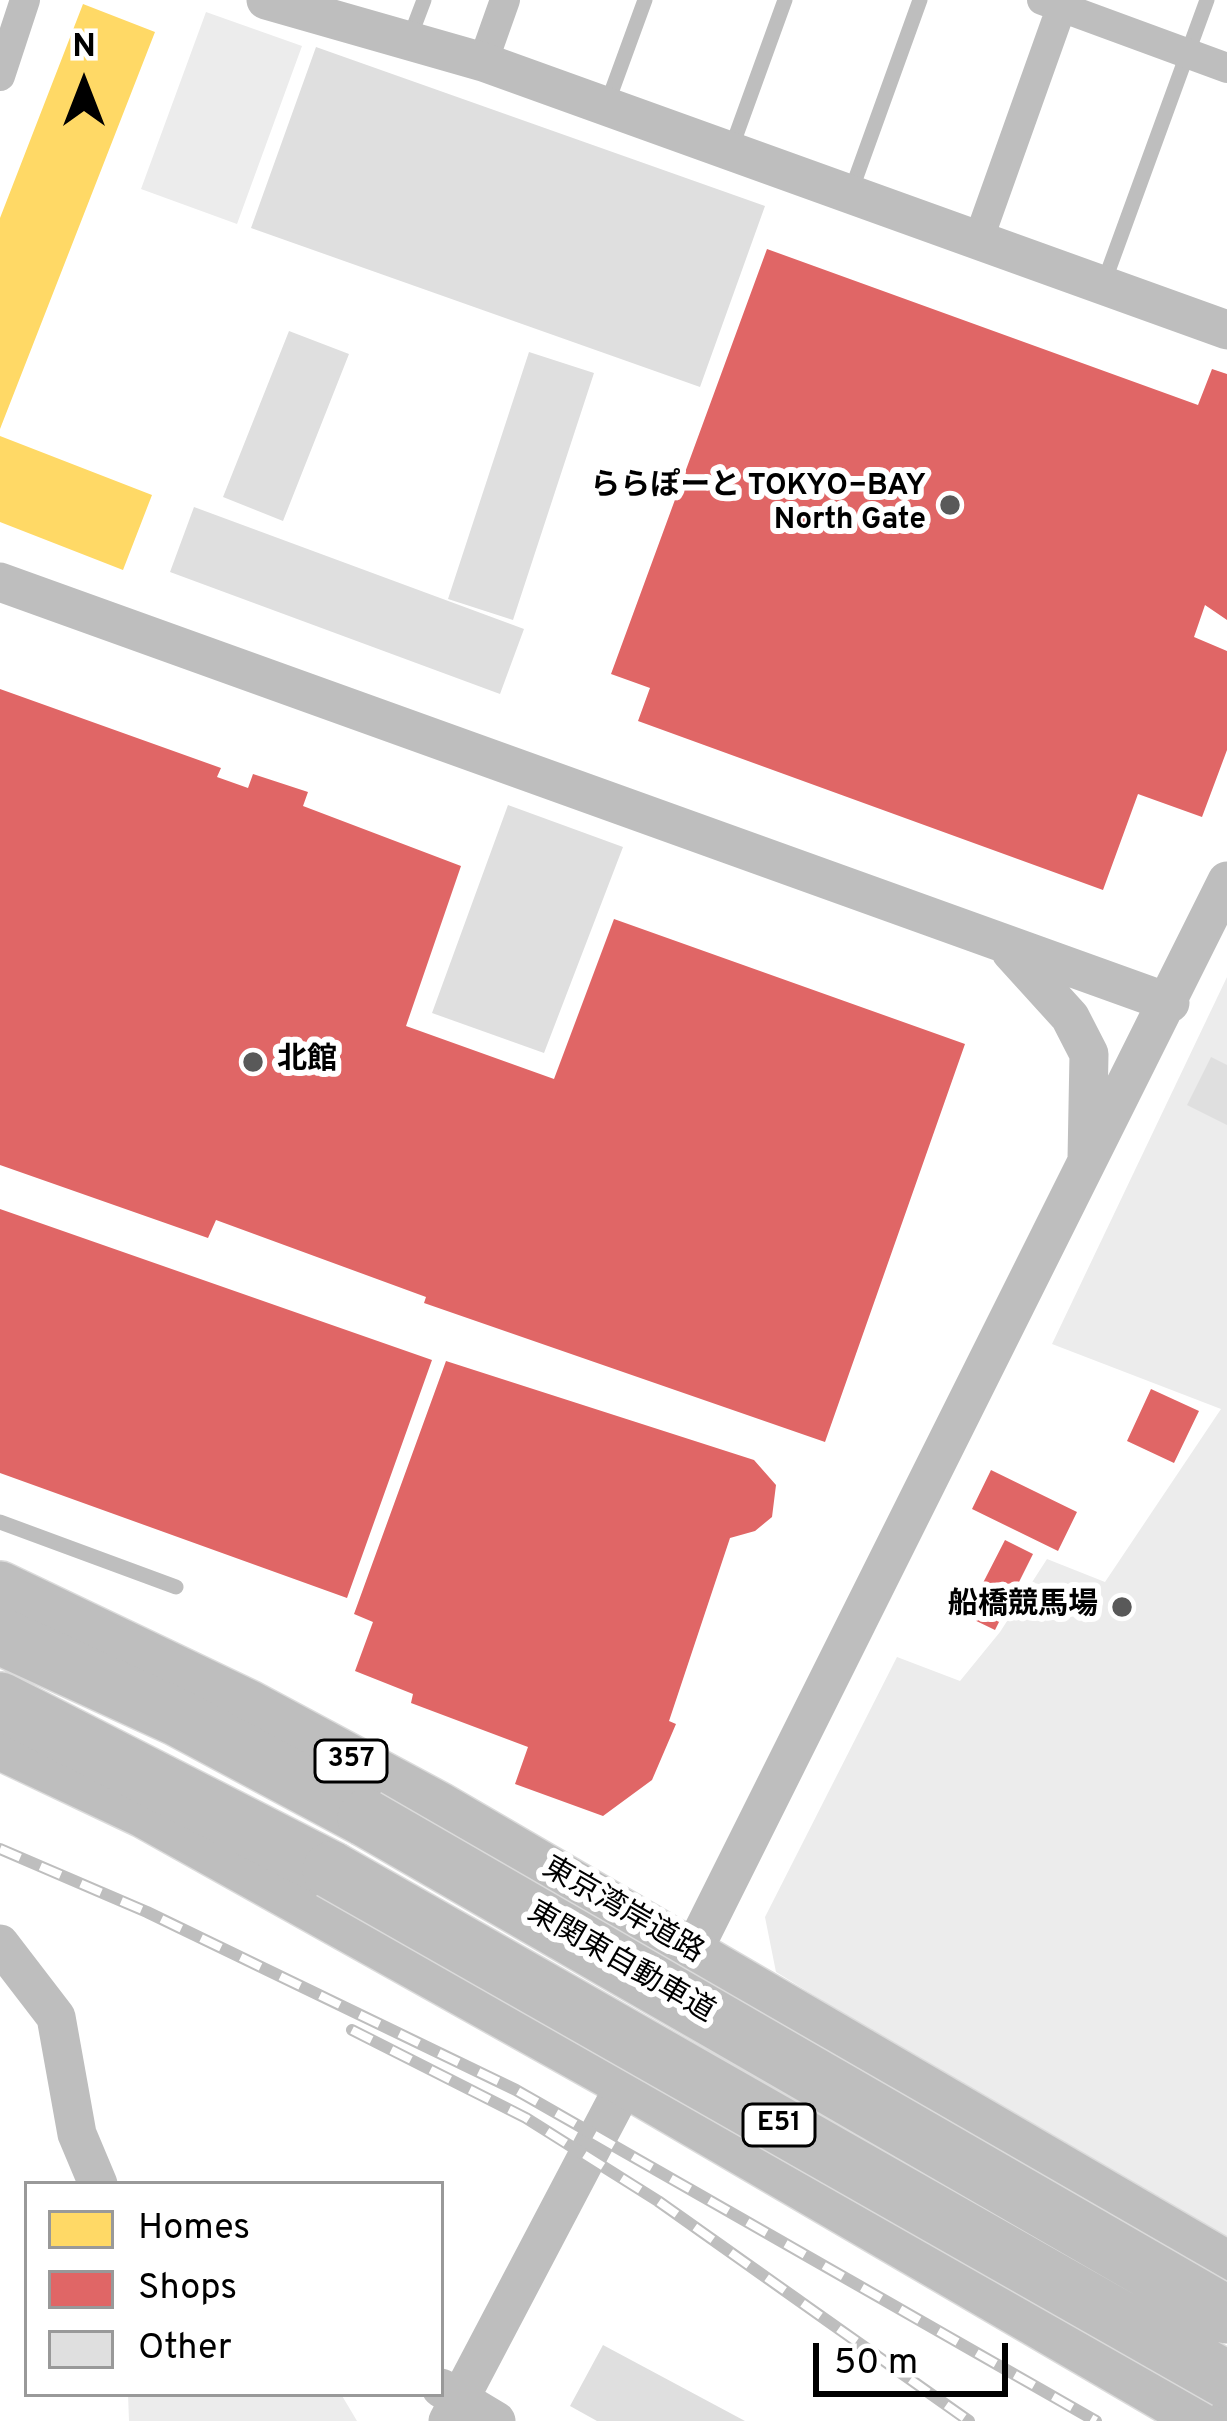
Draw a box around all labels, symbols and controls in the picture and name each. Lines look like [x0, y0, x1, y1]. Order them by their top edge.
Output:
north arrow [24, 24, 144, 144]
text: N [72, 27, 96, 69]
place label: ららぽーと TOKYO−BAY North Gate [590, 470, 926, 540]
marker: ららぽーと TOKYO−BAY North Gate [937, 492, 963, 518]
place label: 北館 [277, 1044, 337, 1080]
marker: 北館 [240, 1049, 266, 1075]
place label: 船橋競馬場 [948, 1589, 1098, 1625]
marker: 船橋競馬場 [1109, 1594, 1135, 1620]
road number: 357 [315, 1740, 387, 1782]
street label: 東京湾岸道路 [535, 1851, 709, 1973]
street label: 東関東自動車道 [520, 1896, 720, 2032]
road number: E51 [743, 2104, 815, 2146]
legend [24, 2181, 444, 2397]
text: Homes [138, 2206, 250, 2252]
text: Shops [138, 2266, 237, 2312]
scale bar [819, 2319, 1014, 2393]
text: Other [138, 2326, 232, 2372]
text: 50 m [834, 2341, 918, 2387]

